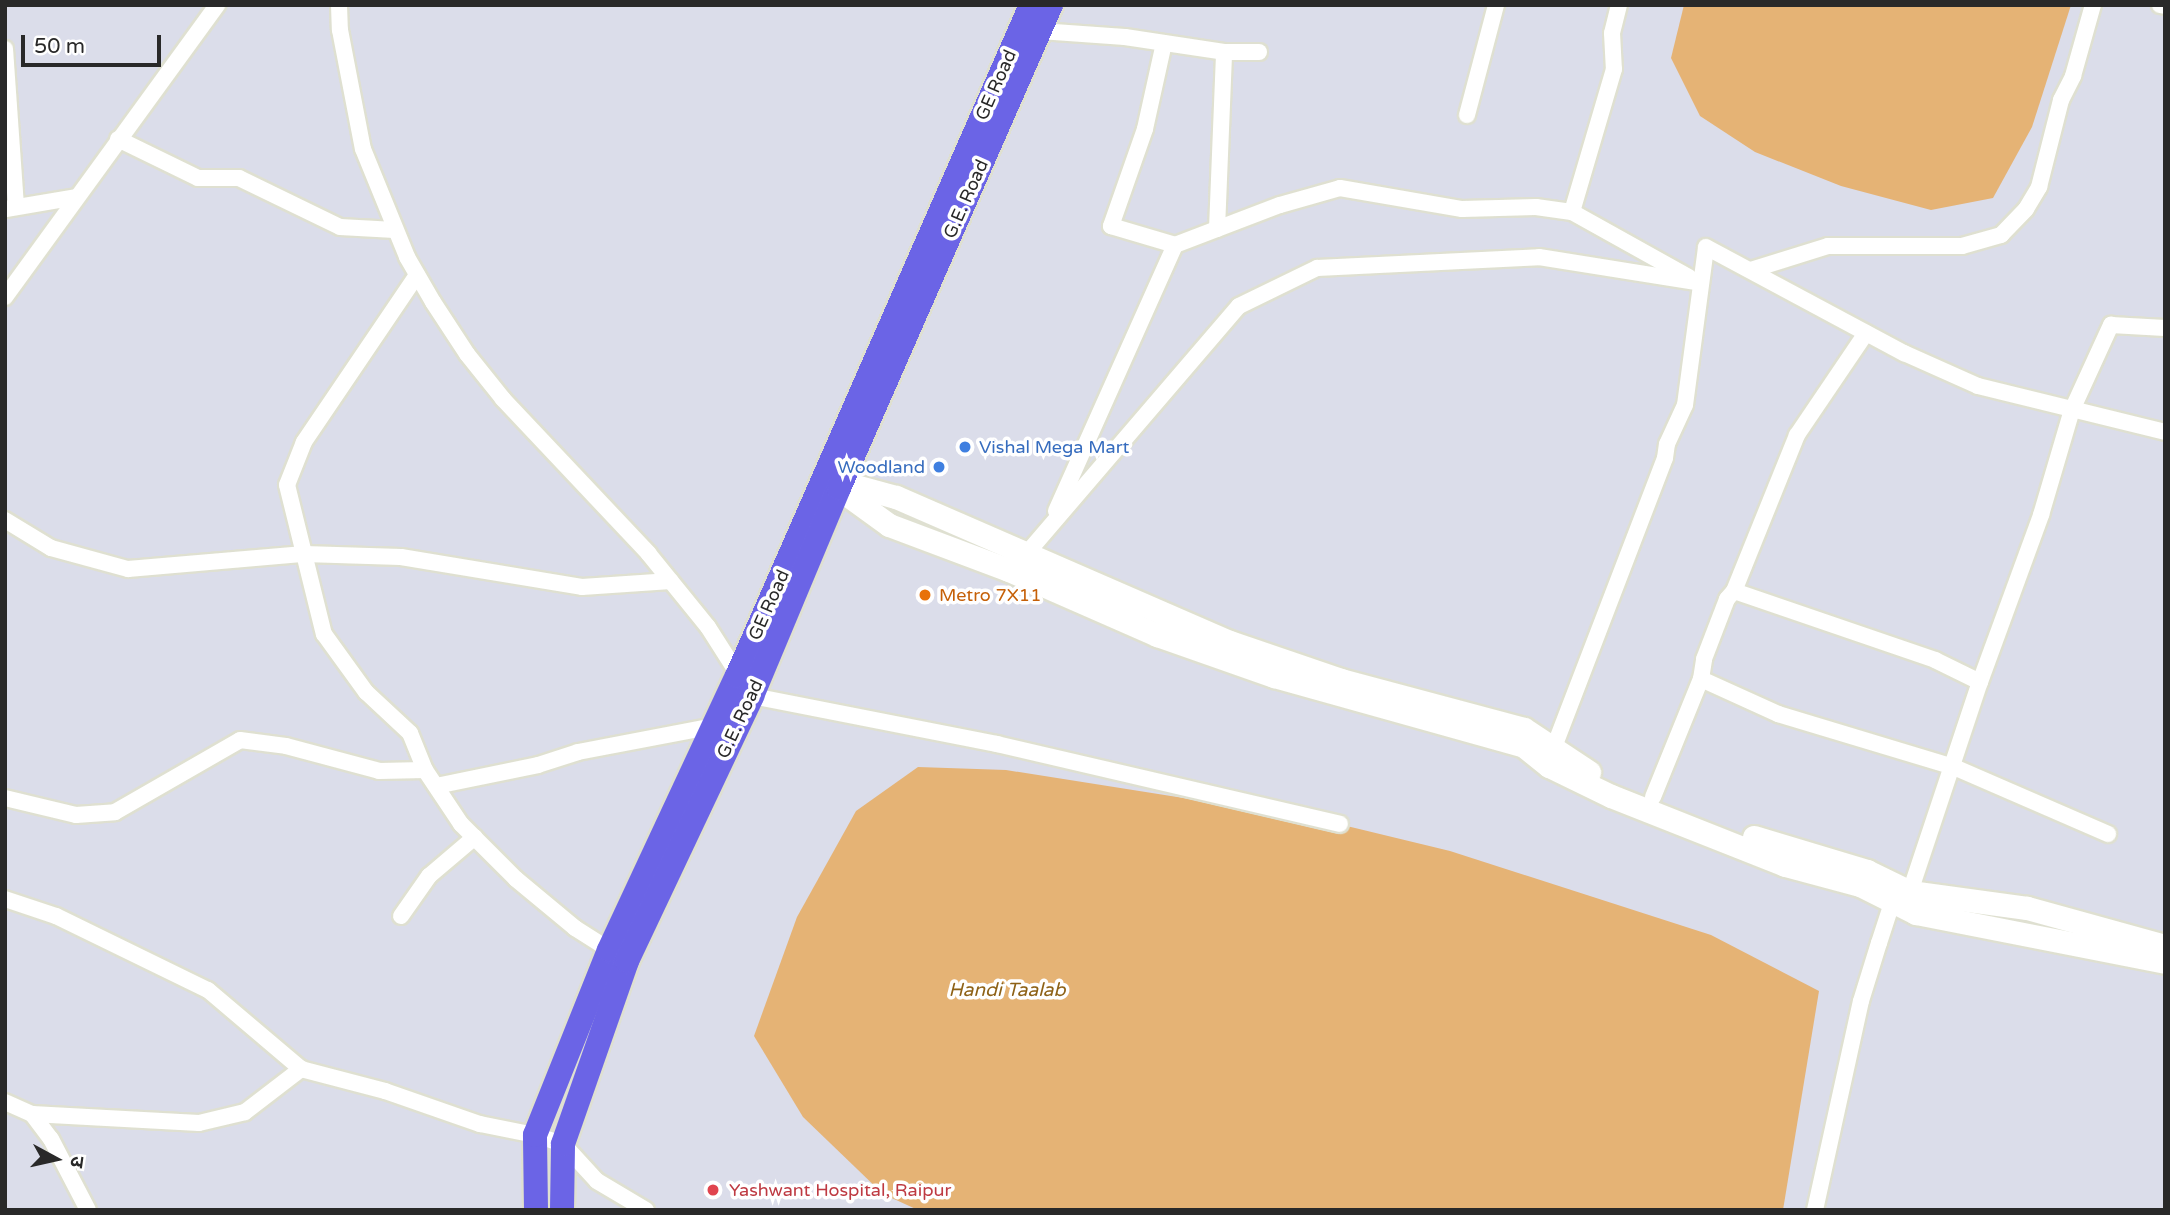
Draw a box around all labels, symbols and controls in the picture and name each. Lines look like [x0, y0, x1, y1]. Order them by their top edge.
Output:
scale bar [24, 21, 164, 65]
text: 50 m [34, 34, 85, 59]
street label: GE Road [971, 46, 1021, 124]
street label: G.E. Road [939, 156, 993, 242]
place label: Vishal Mega Mart [979, 436, 1129, 458]
marker: Vishal Mega Mart [957, 439, 973, 455]
place label: Woodland [837, 456, 925, 478]
marker: Woodland [931, 459, 947, 475]
street label: GE Road [744, 566, 794, 644]
place label: Metro 7X11 [939, 584, 1041, 606]
marker: Metro 7X11 [917, 587, 933, 603]
street label: G.E. Road [712, 676, 768, 762]
water label: Handi Taalab [948, 980, 1066, 1002]
north arrow [21, 1124, 91, 1194]
text: उ [65, 1155, 88, 1169]
place label: Yashwant Hospital, Raipur [729, 1179, 951, 1201]
marker: Yashwant Hospital, Raipur [703, 1180, 723, 1200]

